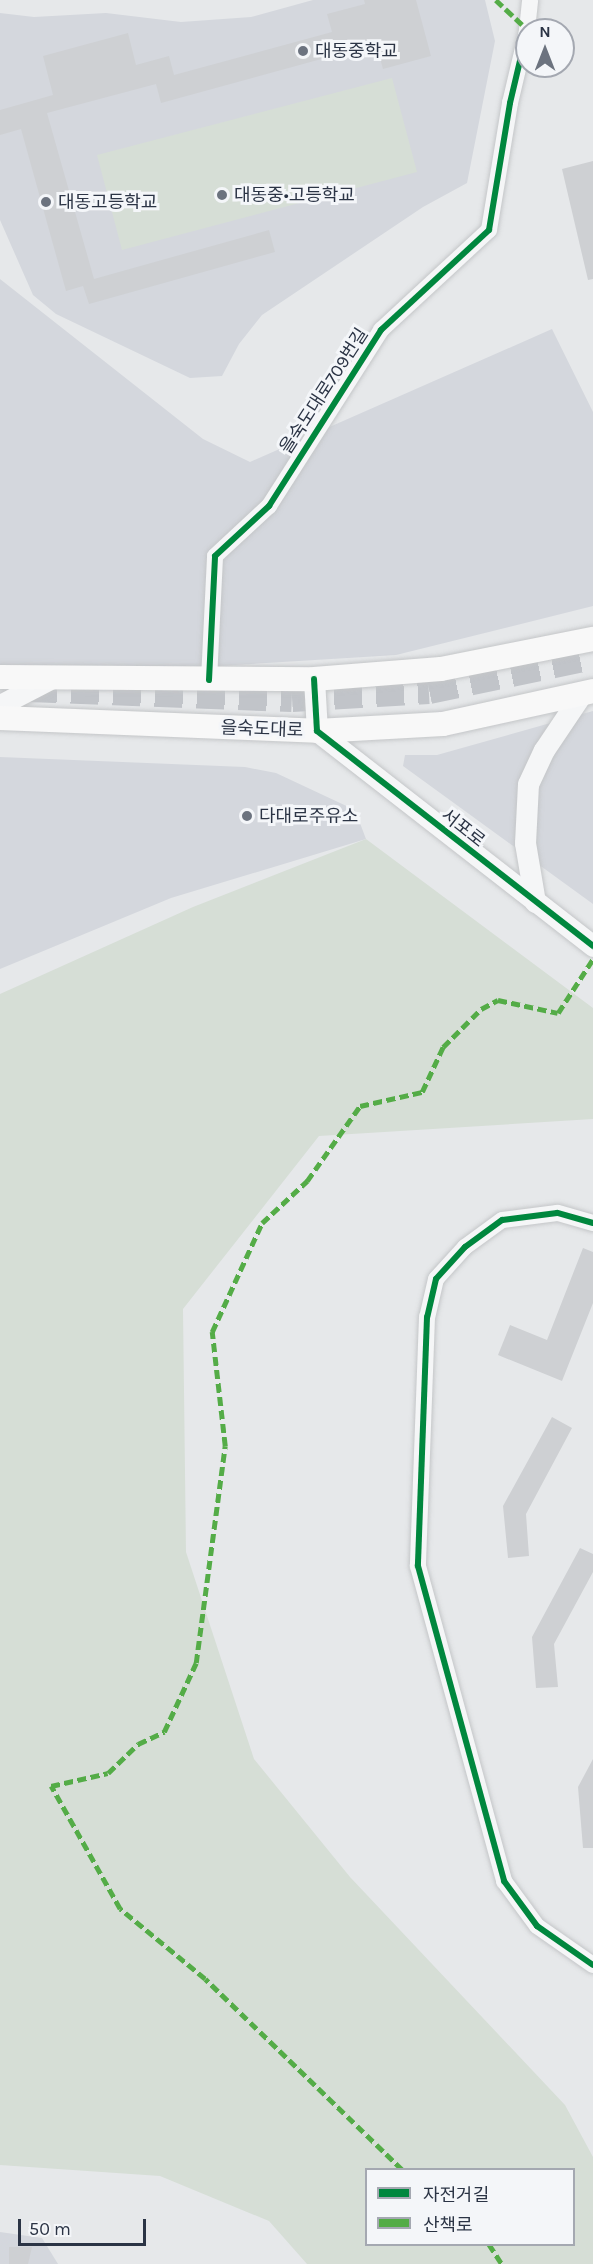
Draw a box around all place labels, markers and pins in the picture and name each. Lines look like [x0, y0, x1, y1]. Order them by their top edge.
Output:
place label: 대동중학교 [315, 40, 398, 62]
marker: 대동중학교 [296, 44, 310, 58]
place label: 대동중•고등학교 [234, 184, 355, 206]
marker: 대동중•고등학교 [215, 188, 229, 202]
place label: 대동고등학교 [58, 191, 157, 213]
marker: 대동고등학교 [39, 195, 53, 209]
place label: 다대로주유소 [259, 805, 358, 827]
marker: 다대로주유소 [240, 809, 254, 823]

